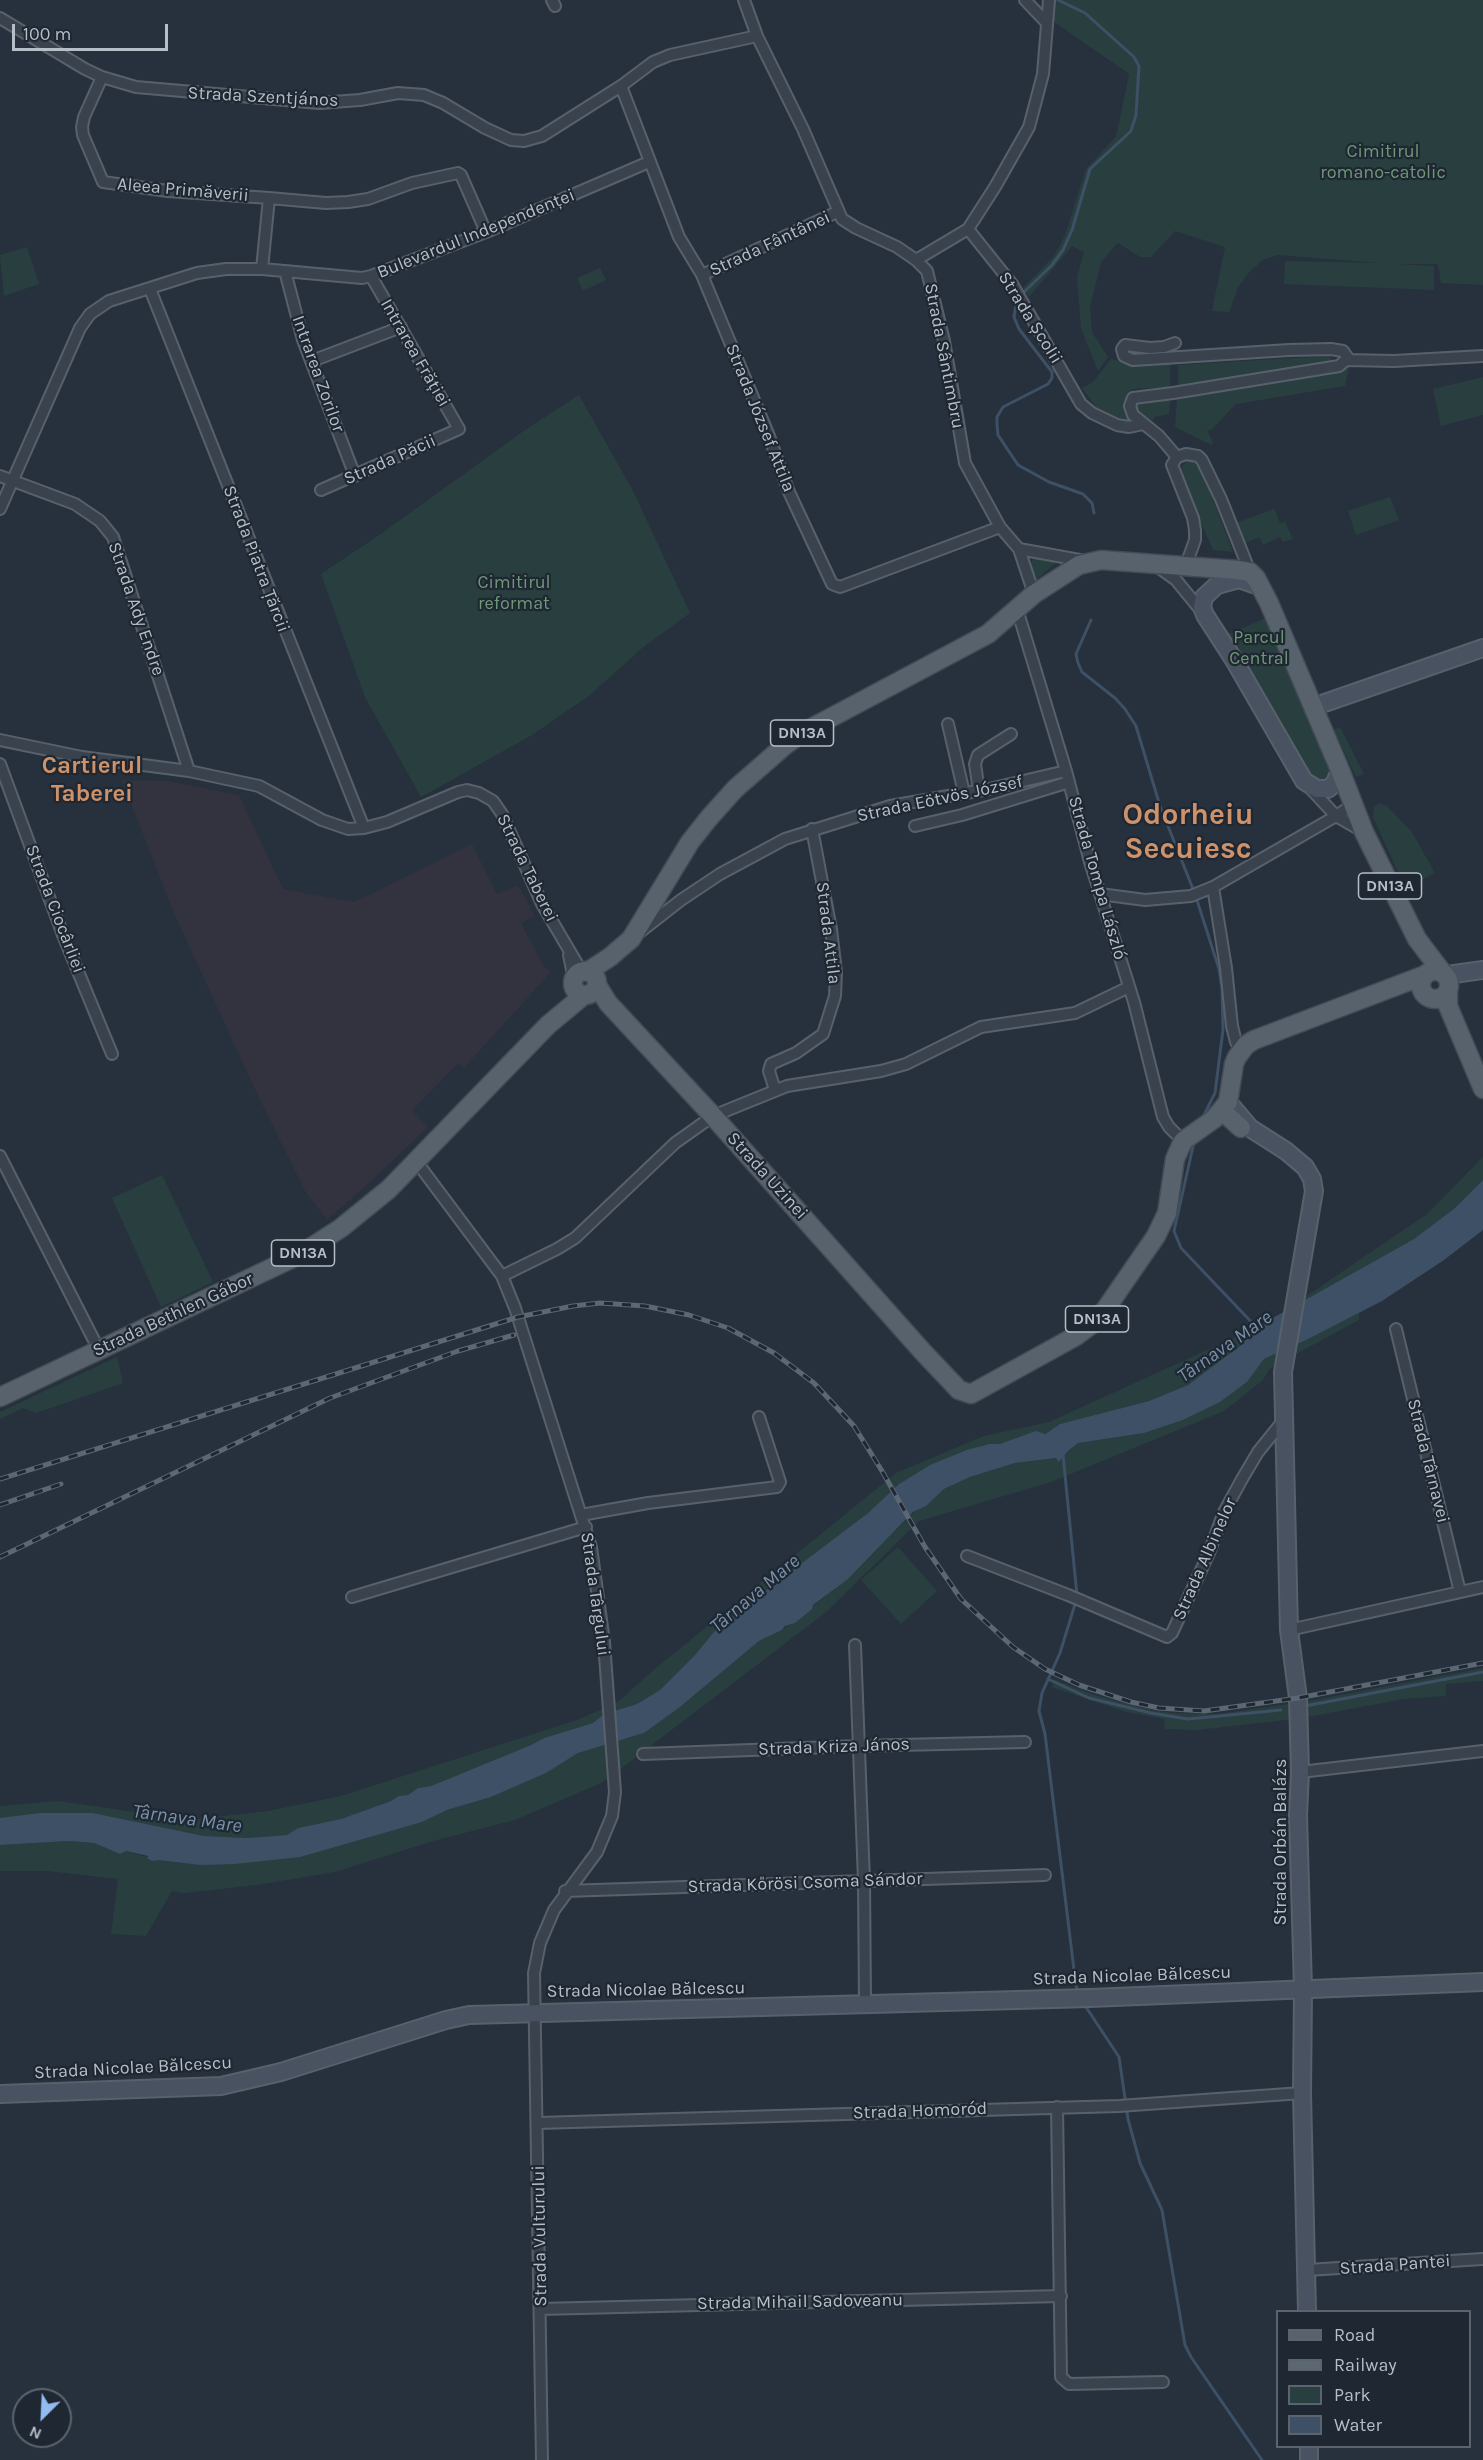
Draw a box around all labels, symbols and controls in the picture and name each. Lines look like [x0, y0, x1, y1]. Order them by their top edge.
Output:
scale bar [15, 12, 171, 50]
text: 100 m [23, 23, 71, 45]
street label: Strada Szentjános [187, 82, 339, 112]
park label: Cimitirul romano-catolic [1320, 141, 1446, 184]
street label: Aleea Primăverii [116, 173, 250, 207]
street label: Bulevardul Independenței [374, 184, 578, 284]
street label: Strada Fântânei [706, 207, 834, 281]
street label: Strada Școlii [993, 268, 1067, 368]
street label: Strada Sântimbru [919, 281, 969, 431]
street label: Intrarea Frăției [375, 295, 455, 411]
street label: Intrarea Zorilor [287, 313, 349, 435]
street label: Strada József Attila [720, 341, 800, 495]
street label: Strada Păcii [340, 430, 440, 490]
street label: Strada Piatra Țărcii [218, 483, 294, 635]
street label: Strada Ady Endre [103, 539, 169, 679]
park label: Cimitirul reformat [477, 572, 551, 614]
park label: Parcul Central [1229, 627, 1289, 670]
road number: DN13A [770, 720, 834, 746]
district label: Cartierul Taberei [42, 752, 142, 808]
street label: Strada Eötvös József [855, 771, 1025, 827]
street label: Strada Tompa László [1063, 794, 1131, 962]
district label: Odorheiu Secuiesc [1123, 797, 1253, 868]
street label: Strada Taberei [492, 811, 562, 925]
street label: Strada Ciocârliei [21, 842, 89, 976]
road number: DN13A [1358, 873, 1422, 899]
street label: Strada Attila [811, 881, 845, 985]
street label: Strada Uzinei [722, 1128, 812, 1224]
road number: DN13A [272, 1240, 334, 1266]
street label: Strada Bethlen Gábor [89, 1268, 257, 1362]
road number: DN13A [1066, 1306, 1128, 1332]
water label: Târnava Mare [1173, 1306, 1277, 1388]
street label: Strada Târnavei [1402, 1397, 1454, 1525]
street label: Strada Albinelor [1168, 1494, 1242, 1624]
street label: Strada Târgului [576, 1531, 614, 1657]
water label: Târnava Mare [705, 1549, 805, 1639]
street label: Strada Kriza János [758, 1734, 910, 1760]
street label: Strada Orbán Balázs [1270, 1759, 1292, 1925]
water label: Târnava Mare [131, 1799, 243, 1839]
street label: Strada Kőrösi Csoma Sándor [687, 1868, 923, 1898]
street label: Strada Nicolae Bălcescu [1032, 1962, 1232, 1990]
street label: Strada Nicolae Bălcescu [547, 1977, 745, 2003]
street label: Strada Nicolae Bălcescu [33, 2052, 233, 2084]
street label: Strada Homoród [852, 2098, 988, 2124]
street label: Strada Vulturului [528, 2165, 552, 2307]
street label: Strada Pantei [1339, 2250, 1451, 2280]
street label: Strada Mihail Sadoveanu [697, 2289, 903, 2315]
legend [1276, 2310, 1471, 2448]
text: Road [1334, 2324, 1375, 2346]
text: Railway [1334, 2354, 1397, 2376]
text: Park [1334, 2384, 1371, 2406]
north arrow [12, 2388, 72, 2448]
text: Water [1334, 2414, 1382, 2436]
text: N [26, 2422, 44, 2444]

